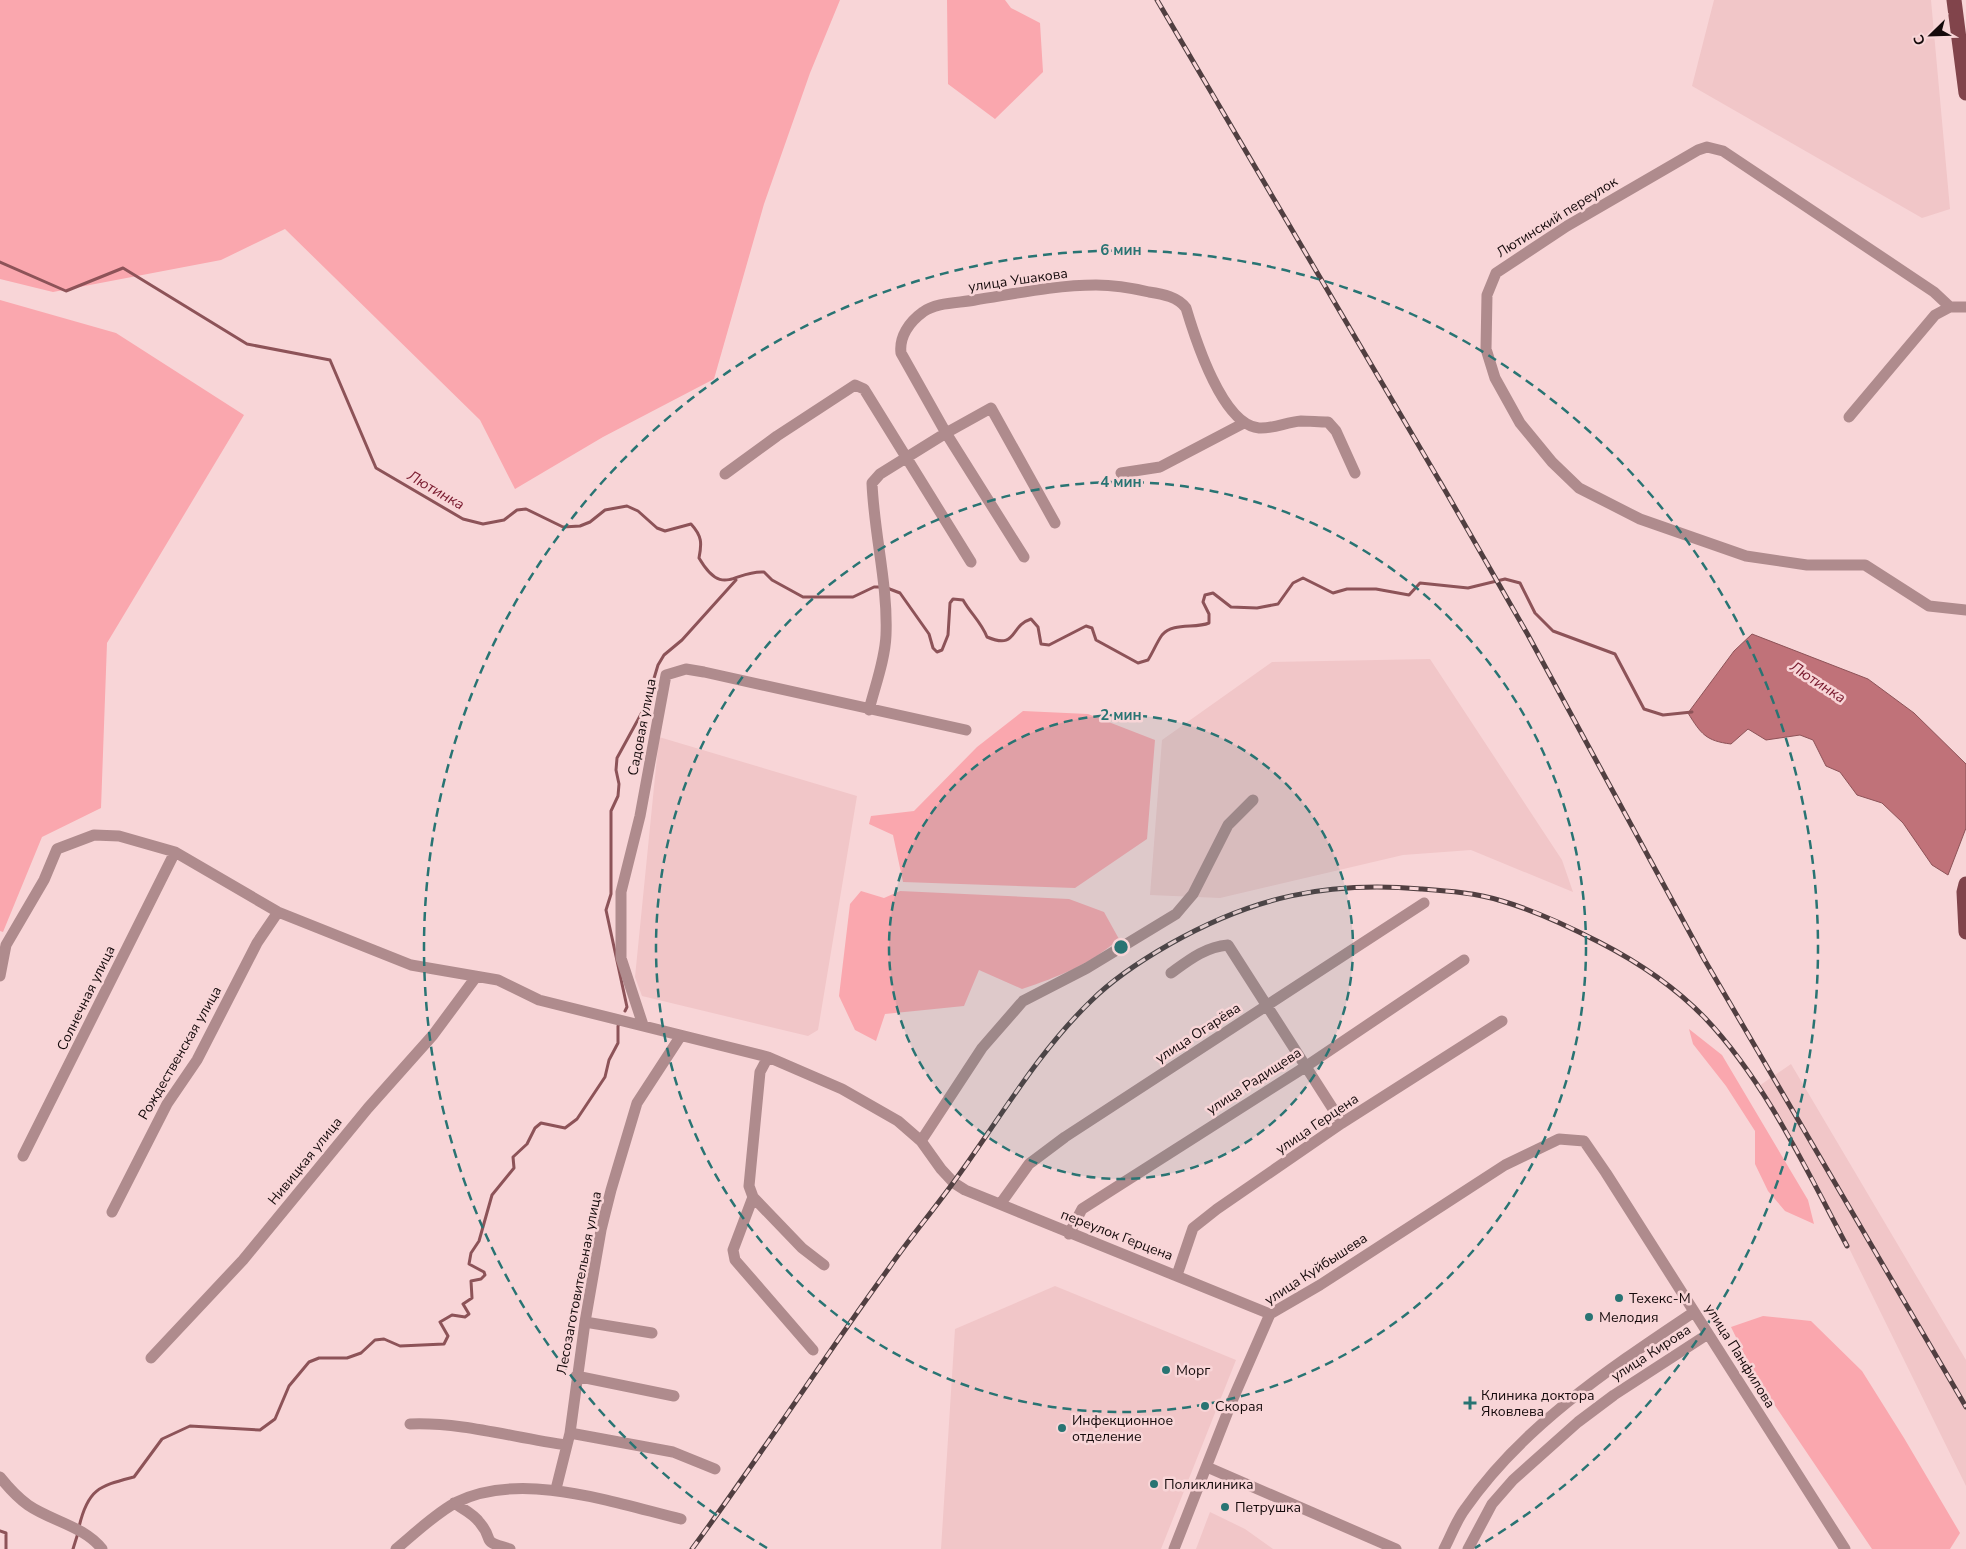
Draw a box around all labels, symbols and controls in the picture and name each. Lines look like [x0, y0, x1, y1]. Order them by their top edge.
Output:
north arrow [1906, 10, 1956, 60]
text: С [1909, 31, 1930, 48]
street label: Лютинский переулок [1493, 172, 1622, 262]
text: 6 мин [1100, 240, 1142, 260]
street label: улица Ушакова [967, 264, 1069, 296]
water label: Лютинка [403, 465, 468, 514]
text: 4 мин [1100, 472, 1142, 492]
water label: Лютинка [1785, 656, 1850, 708]
street label: Садовая улица [623, 677, 661, 777]
text: 2 мин [1100, 705, 1142, 725]
centre of rings [1112, 938, 1130, 956]
street label: Солнечная улица [52, 942, 120, 1054]
street label: Рождественская улица [134, 983, 226, 1123]
street label: улица Огарёва [1152, 998, 1244, 1068]
street label: улица Радищева [1203, 1043, 1305, 1119]
street label: улица Герцена [1272, 1089, 1362, 1159]
street label: Нивицкая улица [264, 1113, 346, 1209]
street label: Лесозаготовительная улица [552, 1190, 606, 1376]
street label: переулок Герцена [1058, 1205, 1176, 1265]
street label: улица Куйбышева [1261, 1229, 1371, 1309]
place label: Техекс-М [1629, 1289, 1691, 1308]
marker: Техекс-М [1613, 1292, 1625, 1304]
street label: улица Панфилова [1700, 1300, 1780, 1412]
place label: Мелодия [1599, 1308, 1659, 1327]
marker: Мелодия [1583, 1311, 1595, 1323]
street label: улица Кирова [1608, 1320, 1694, 1386]
place label: Морг [1176, 1361, 1210, 1380]
marker: Морг [1160, 1364, 1172, 1376]
place label: Клиника доктора Яковлева [1481, 1386, 1595, 1421]
marker: Клиника доктора Яковлева [1463, 1396, 1477, 1410]
place label: Скорая [1215, 1397, 1263, 1416]
marker: Скорая [1199, 1400, 1211, 1412]
place label: Инфекционное отделение [1072, 1411, 1173, 1446]
marker: Инфекционное отделение [1056, 1422, 1068, 1434]
place label: Поликлиника [1164, 1475, 1253, 1494]
marker: Поликлиника [1148, 1478, 1160, 1490]
place label: Петрушка [1235, 1498, 1301, 1517]
marker: Петрушка [1219, 1501, 1231, 1513]

